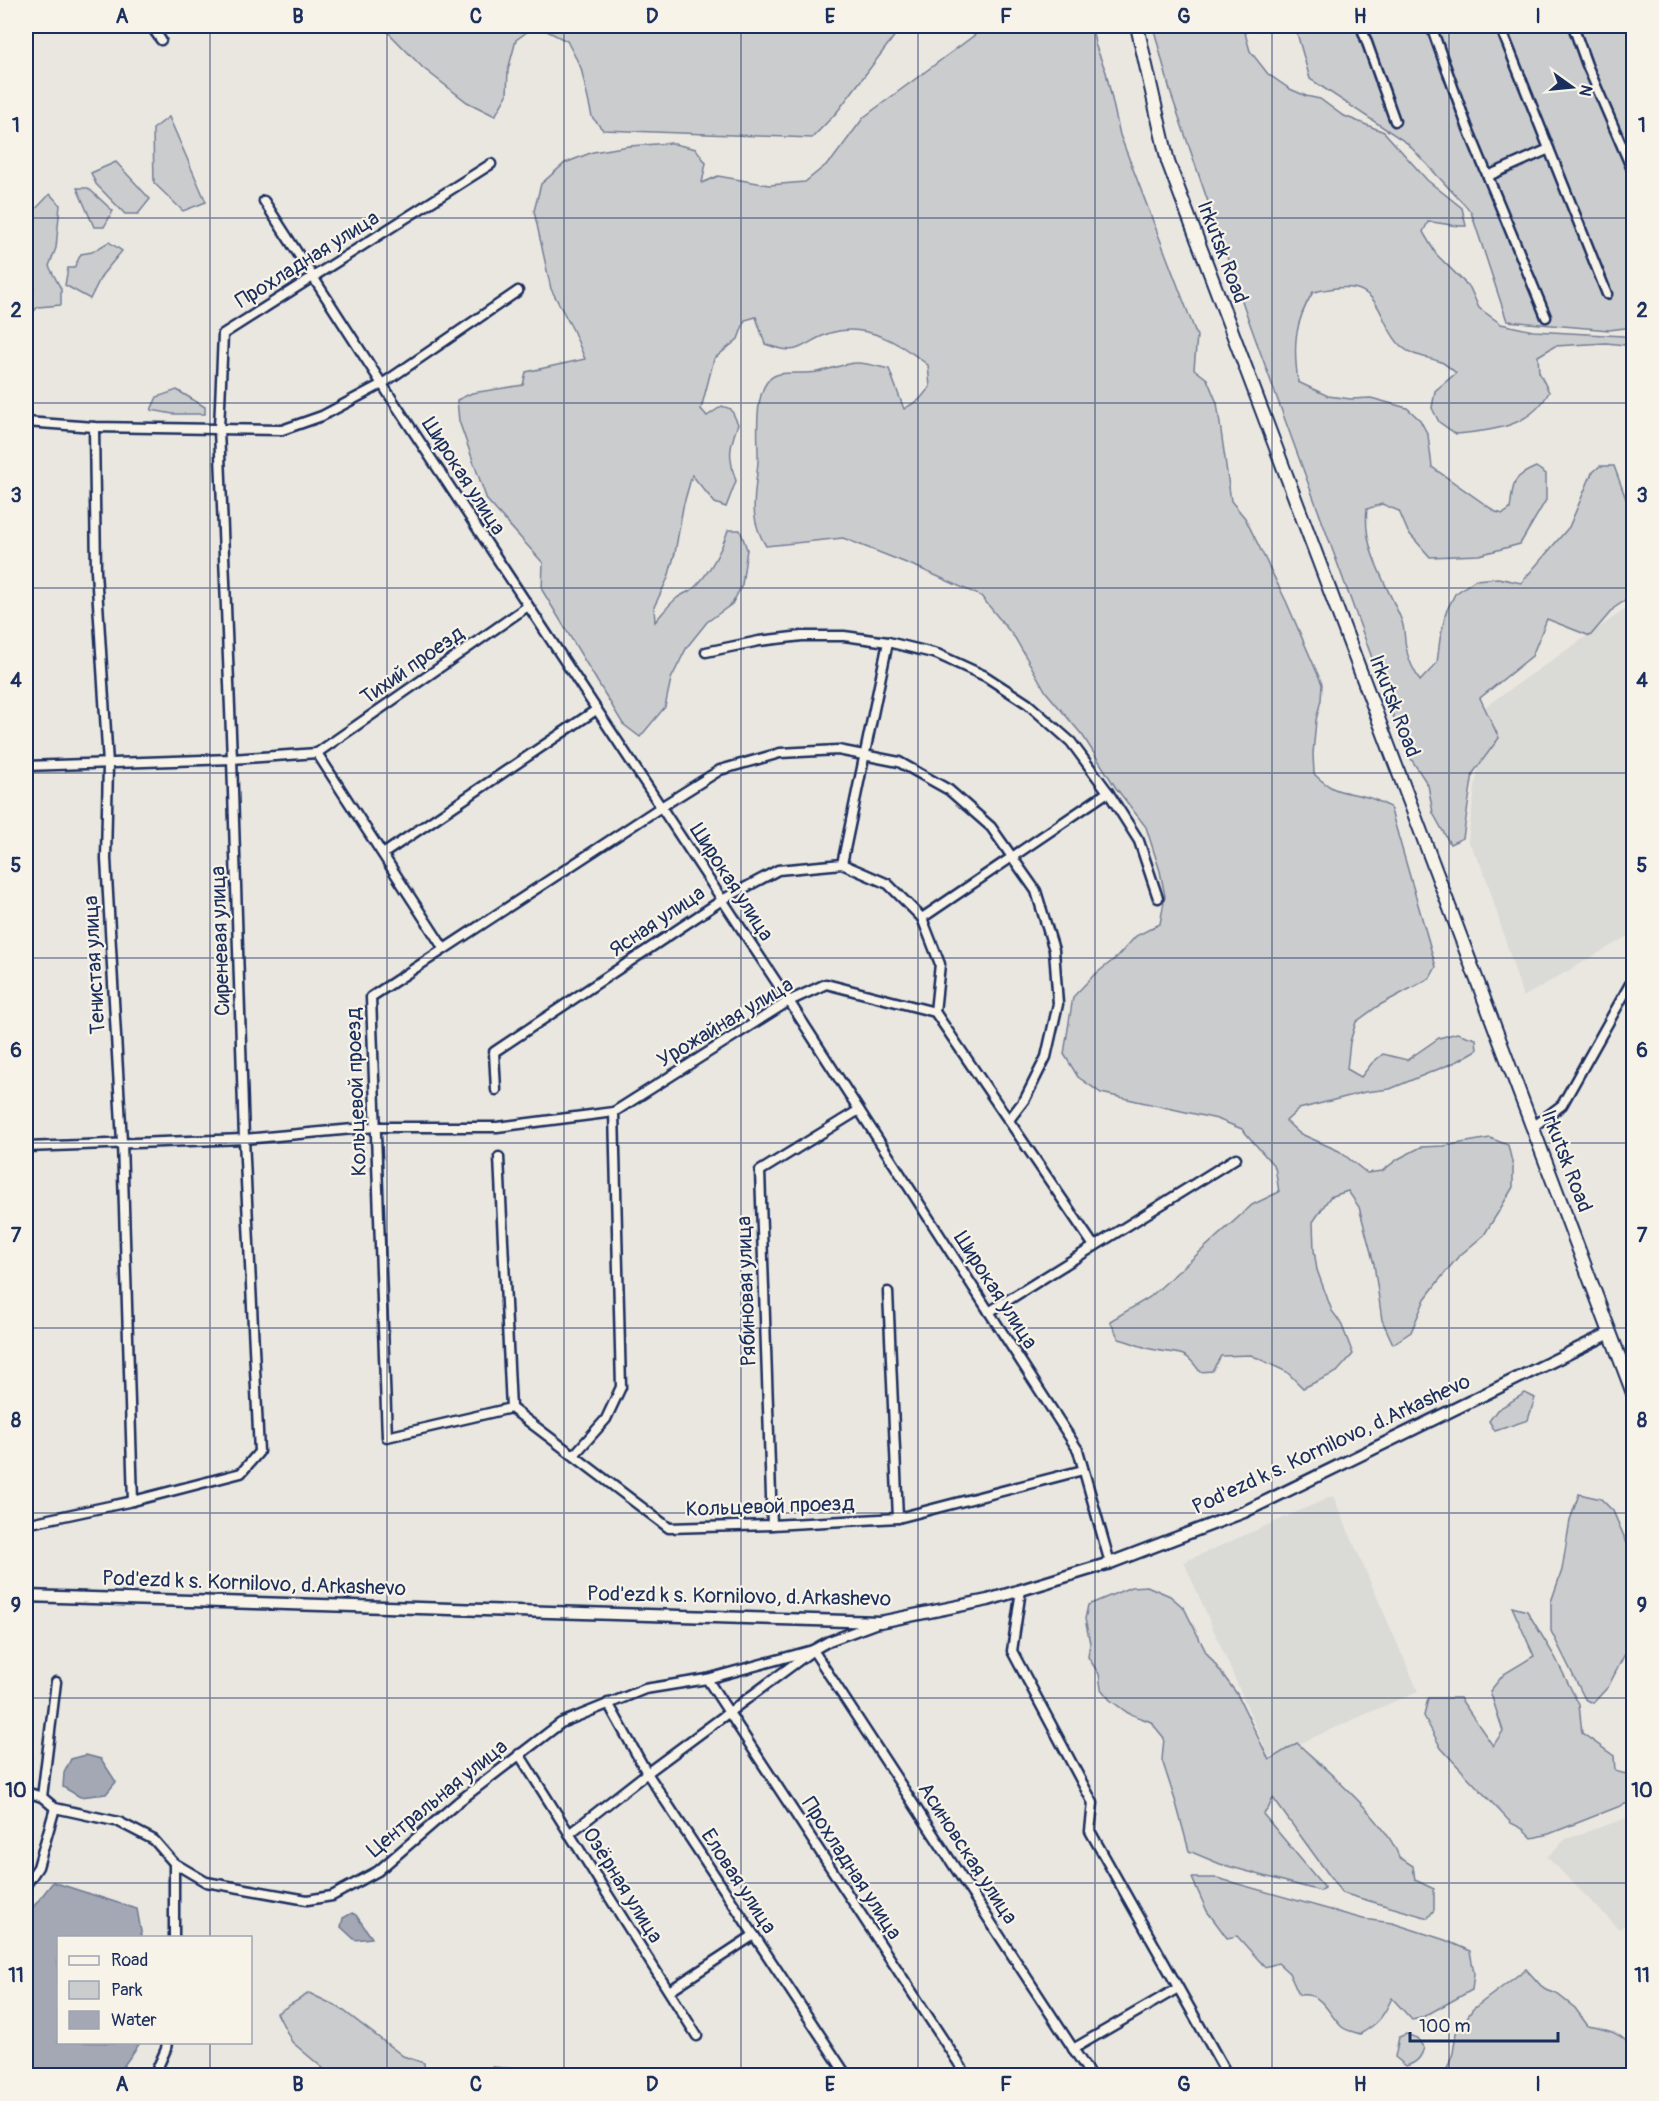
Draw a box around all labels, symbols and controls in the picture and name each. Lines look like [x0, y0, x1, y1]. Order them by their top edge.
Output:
text: A [116, 4, 129, 29]
text: B [292, 4, 304, 29]
text: C [470, 4, 482, 29]
text: D [646, 4, 659, 29]
text: E [825, 4, 836, 29]
text: F [1000, 4, 1012, 29]
text: G [1177, 4, 1191, 29]
text: H [1354, 4, 1367, 29]
text: I [1535, 4, 1541, 29]
north arrow [1542, 57, 1602, 117]
text: N [1574, 83, 1597, 99]
text: 1 [12, 113, 20, 138]
text: 1 [1638, 113, 1646, 138]
street label: Irkutsk Road [1191, 197, 1254, 307]
street label: Прохладная улица [230, 204, 384, 315]
text: 2 [10, 298, 22, 323]
text: 2 [1636, 298, 1648, 323]
street label: Широкая улица [415, 412, 512, 540]
text: 3 [10, 483, 22, 508]
text: 3 [1636, 483, 1648, 508]
street label: Тихий проезд [355, 620, 470, 711]
street label: Irkutsk Road [1363, 651, 1426, 761]
text: 4 [10, 668, 22, 693]
text: 4 [1636, 668, 1648, 693]
street label: Широкая улица [683, 818, 780, 946]
text: 5 [11, 853, 22, 878]
text: 5 [1637, 853, 1648, 878]
street label: Сиреневая улица [204, 865, 237, 1017]
street label: Ясная улица [604, 880, 710, 963]
street label: Тенистая улица [77, 895, 112, 1035]
street label: Урожайная улица [652, 971, 798, 1074]
street label: Кольцевой проезд [340, 1007, 373, 1177]
text: 6 [10, 1038, 22, 1063]
text: 6 [1636, 1038, 1648, 1063]
street label: Irkutsk Road [1535, 1106, 1598, 1216]
street label: Рябиновая улица [730, 1215, 763, 1367]
text: 7 [11, 1223, 22, 1248]
text: 7 [1637, 1223, 1648, 1248]
street label: Широкая улица [947, 1226, 1044, 1354]
street label: Pod'ezd k s. Kornilovo, d.Arkashevo [1188, 1368, 1475, 1521]
text: 8 [11, 1408, 21, 1433]
text: 8 [1637, 1408, 1647, 1433]
street label: Кольцевой проезд [685, 1490, 855, 1523]
street label: Pod'ezd k s. Kornilovo, d.Arkashevo [102, 1565, 406, 1602]
street label: Pod'ezd k s. Kornilovo, d.Arkashevo [587, 1580, 891, 1613]
text: 9 [11, 1593, 21, 1618]
text: 9 [1637, 1593, 1647, 1618]
street label: Центральная улица [361, 1733, 513, 1864]
street label: Асиновская улица [912, 1777, 1023, 1929]
text: 10 [5, 1778, 27, 1803]
text: 10 [1631, 1778, 1653, 1803]
street label: Прохладная улица [795, 1792, 908, 1945]
street label: Озёрная улица [576, 1822, 669, 1948]
street label: Еловая улица [695, 1824, 783, 1939]
legend [57, 1936, 252, 2044]
text: Road [111, 1949, 148, 1972]
text: 11 [8, 1963, 24, 1988]
text: 11 [1634, 1963, 1650, 1988]
text: Park [111, 1979, 143, 2002]
scale bar [1410, 2005, 1558, 2043]
text: Water [111, 2009, 157, 2032]
text: 100 m [1419, 2015, 1471, 2038]
text: A [116, 2072, 129, 2097]
text: B [292, 2072, 304, 2097]
text: C [470, 2072, 482, 2097]
text: D [646, 2072, 659, 2097]
text: E [825, 2072, 836, 2097]
text: F [1000, 2072, 1012, 2097]
text: G [1177, 2072, 1191, 2097]
text: H [1354, 2072, 1367, 2097]
text: I [1535, 2072, 1541, 2097]

